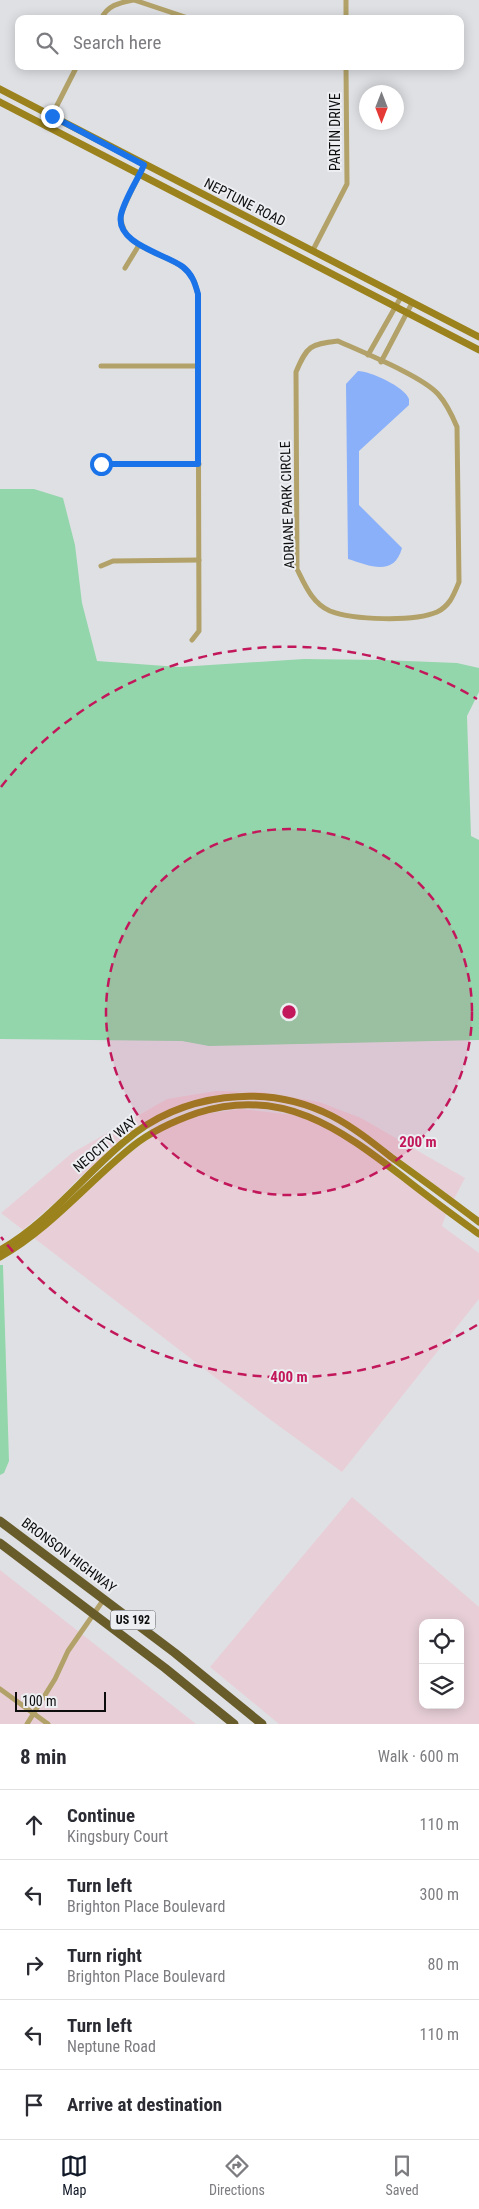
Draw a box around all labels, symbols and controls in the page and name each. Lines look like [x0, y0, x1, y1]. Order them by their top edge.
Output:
search box [15, 15, 464, 70]
icon: search [33, 29, 61, 57]
text: Search here [73, 31, 161, 54]
north arrow [359, 85, 404, 130]
street label: PARTIN DRIVE [327, 93, 343, 171]
route end [41, 105, 64, 128]
street label: NEPTUNE ROAD [202, 175, 288, 229]
street label: ADRIANE PARK CIRCLE [277, 441, 297, 569]
route start [90, 453, 113, 476]
centre of rings [280, 1003, 298, 1021]
street label: NEOCITY WAY [70, 1112, 141, 1175]
text: 200 m [399, 1133, 437, 1151]
text: 400 m [270, 1368, 308, 1386]
street label: BRONSON HIGHWAY [19, 1514, 120, 1596]
road number: US 192 [110, 1610, 156, 1630]
map controls [419, 1619, 464, 1709]
button: locate [419, 1619, 464, 1664]
button: layers [419, 1664, 464, 1709]
scale bar [15, 1689, 106, 1712]
text: 100 m [22, 1693, 57, 1709]
text: 8 min [20, 1745, 67, 1769]
text: Walk · 600 m [378, 1747, 459, 1766]
text: Continue [67, 1804, 135, 1827]
icon: ahead [20, 1811, 48, 1839]
text: 110 m [420, 1815, 459, 1834]
text: Kingsbury Court [67, 1827, 168, 1846]
text: Turn left [67, 1874, 132, 1897]
icon: left [20, 1881, 48, 1909]
text: 300 m [420, 1885, 459, 1904]
text: Brighton Place Boulevard [67, 1897, 225, 1916]
text: Turn right [67, 1944, 142, 1967]
icon: right [20, 1951, 48, 1979]
text: 80 m [427, 1955, 459, 1974]
text: Brighton Place Boulevard [67, 1967, 225, 1986]
text: Turn left [67, 2014, 132, 2037]
icon: left [20, 2021, 48, 2049]
text: 110 m [420, 2025, 459, 2044]
text: Neptune Road [67, 2037, 156, 2056]
icon: arrive [20, 2091, 48, 2119]
text: Arrive at destination [67, 2093, 222, 2116]
tab: Map [60, 2152, 88, 2198]
tab: Directions [209, 2152, 265, 2198]
tab: Saved [385, 2152, 419, 2198]

